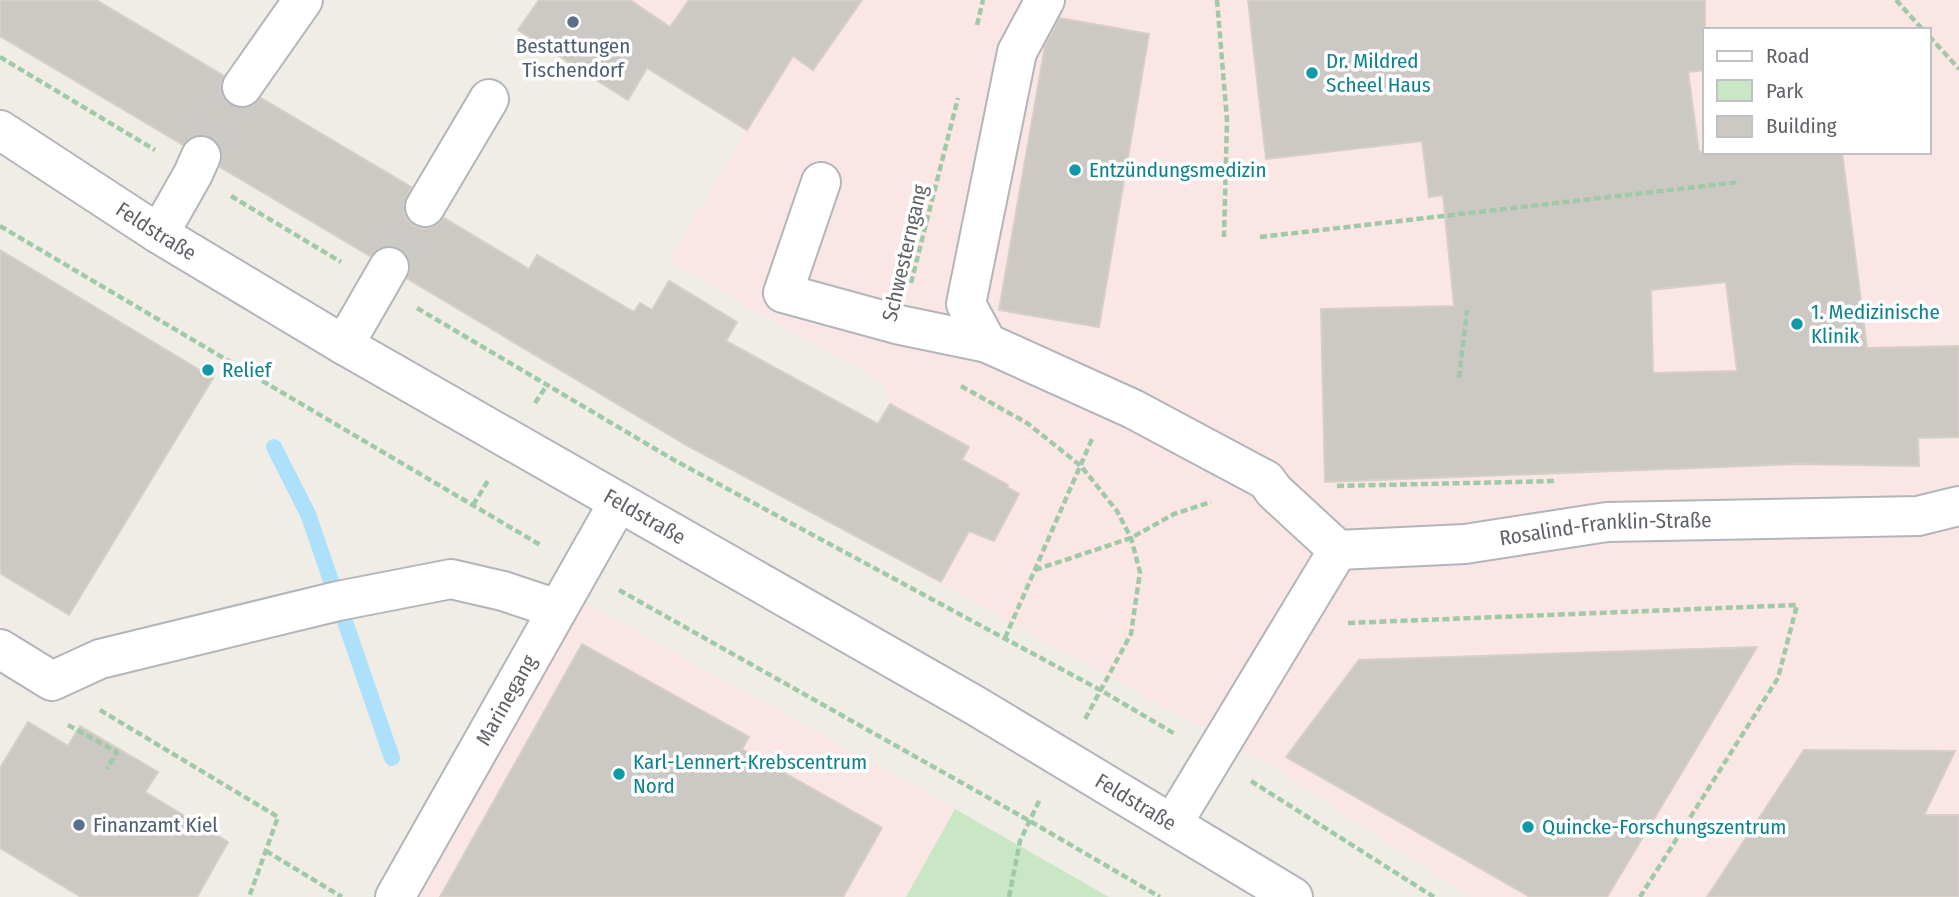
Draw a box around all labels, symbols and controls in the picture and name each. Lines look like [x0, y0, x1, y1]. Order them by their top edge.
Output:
marker: Bestattungen Tischendorf [565, 14, 581, 30]
legend [1703, 28, 1931, 154]
place label: Bestattungen Tischendorf [516, 33, 630, 83]
text: Road [1766, 43, 1810, 69]
place label: Dr. Mildred Scheel Haus [1326, 48, 1431, 98]
marker: Dr. Mildred Scheel Haus [1304, 65, 1320, 81]
text: Park [1766, 78, 1804, 104]
text: Building [1766, 113, 1837, 139]
place label: Entzündungsmedizin [1089, 157, 1266, 183]
marker: Entzündungsmedizin [1067, 162, 1083, 178]
street label: Schwesterngang [877, 182, 933, 324]
street label: Feldstraße [111, 196, 201, 266]
place label: 1. Medizinische Klinik [1811, 299, 1940, 349]
marker: 1. Medizinische Klinik [1789, 316, 1805, 332]
place label: Relief [222, 357, 273, 383]
marker: Relief [200, 362, 216, 378]
street label: Feldstraße [599, 483, 690, 550]
street label: Rosalind-Franklin-Straße [1498, 507, 1712, 551]
street label: Marinegang [470, 650, 542, 750]
place label: Karl-Lennert-Krebscentrum Nord [633, 749, 867, 799]
marker: Karl-Lennert-Krebscentrum Nord [611, 766, 627, 782]
street label: Feldstraße [1090, 768, 1181, 837]
place label: Finanzamt Kiel [93, 812, 218, 838]
place label: Quincke-Forschungszentrum [1542, 814, 1786, 840]
marker: Finanzamt Kiel [71, 817, 87, 833]
marker: Quincke-Forschungszentrum [1520, 819, 1536, 835]

